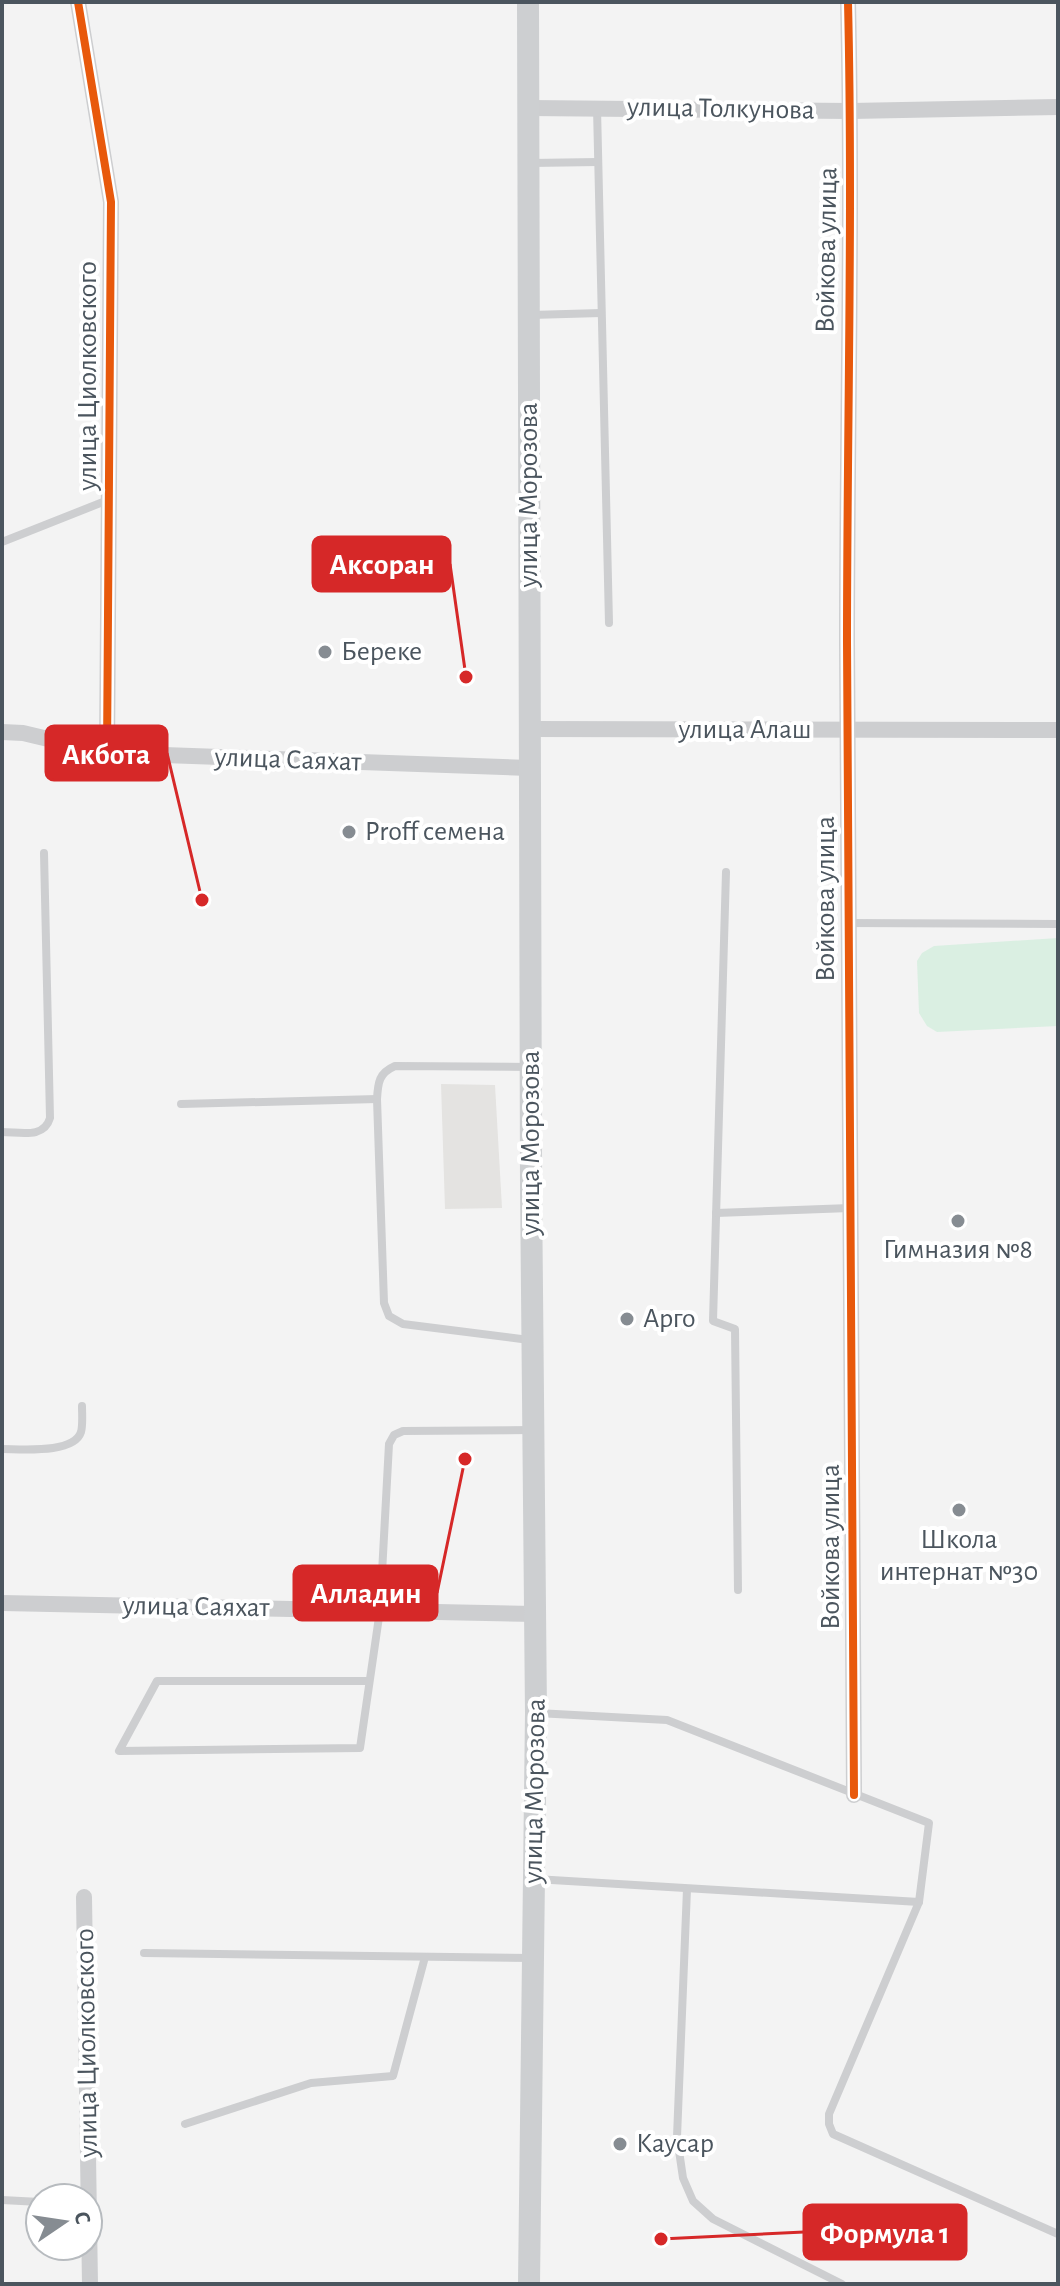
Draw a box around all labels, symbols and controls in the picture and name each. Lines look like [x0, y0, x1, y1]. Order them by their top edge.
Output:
street label: улица Толкунова [626, 93, 815, 125]
street label: Войкова улица [812, 167, 842, 333]
street label: улица Циолковского [74, 261, 102, 492]
street label: улица Морозова [515, 402, 543, 589]
callout: Аксоран [313, 537, 450, 591]
text: Аксоран [329, 550, 435, 580]
place label: Береке [341, 638, 422, 666]
marker: Береке [316, 643, 334, 661]
street label: улица Алаш [677, 716, 812, 744]
callout: Акбота [46, 726, 167, 780]
text: Акбота [62, 740, 150, 770]
street label: улица Саяхат [213, 743, 363, 777]
street label: Войкова улица [812, 816, 840, 982]
place label: Proff семена [365, 818, 505, 846]
marker: Proff семена [340, 823, 358, 841]
street label: улица Морозова [517, 1050, 545, 1237]
marker: Гимназия №8 [949, 1212, 967, 1230]
place label: Гимназия №8 [883, 1236, 1033, 1264]
place label: Арго [643, 1305, 696, 1333]
marker: Арго [618, 1310, 636, 1328]
street label: Войкова улица [817, 1464, 845, 1630]
marker: Школа интернат №30 [950, 1501, 968, 1519]
place label: Школа интернат №30 [880, 1526, 1038, 1586]
callout: Алладин [294, 1566, 437, 1620]
text: Алладин [310, 1579, 422, 1609]
street label: улица Саяхат [121, 1592, 271, 1622]
street label: улица Морозова [519, 1698, 551, 1885]
street label: улица Циолковского [71, 1928, 103, 2159]
place label: Каусар [636, 2130, 714, 2158]
marker: Каусар [611, 2135, 629, 2153]
north arrow [24, 2182, 104, 2262]
callout: Формула 1 [804, 2205, 966, 2259]
text: С [70, 2209, 95, 2226]
text: Формула 1 [820, 2219, 950, 2249]

